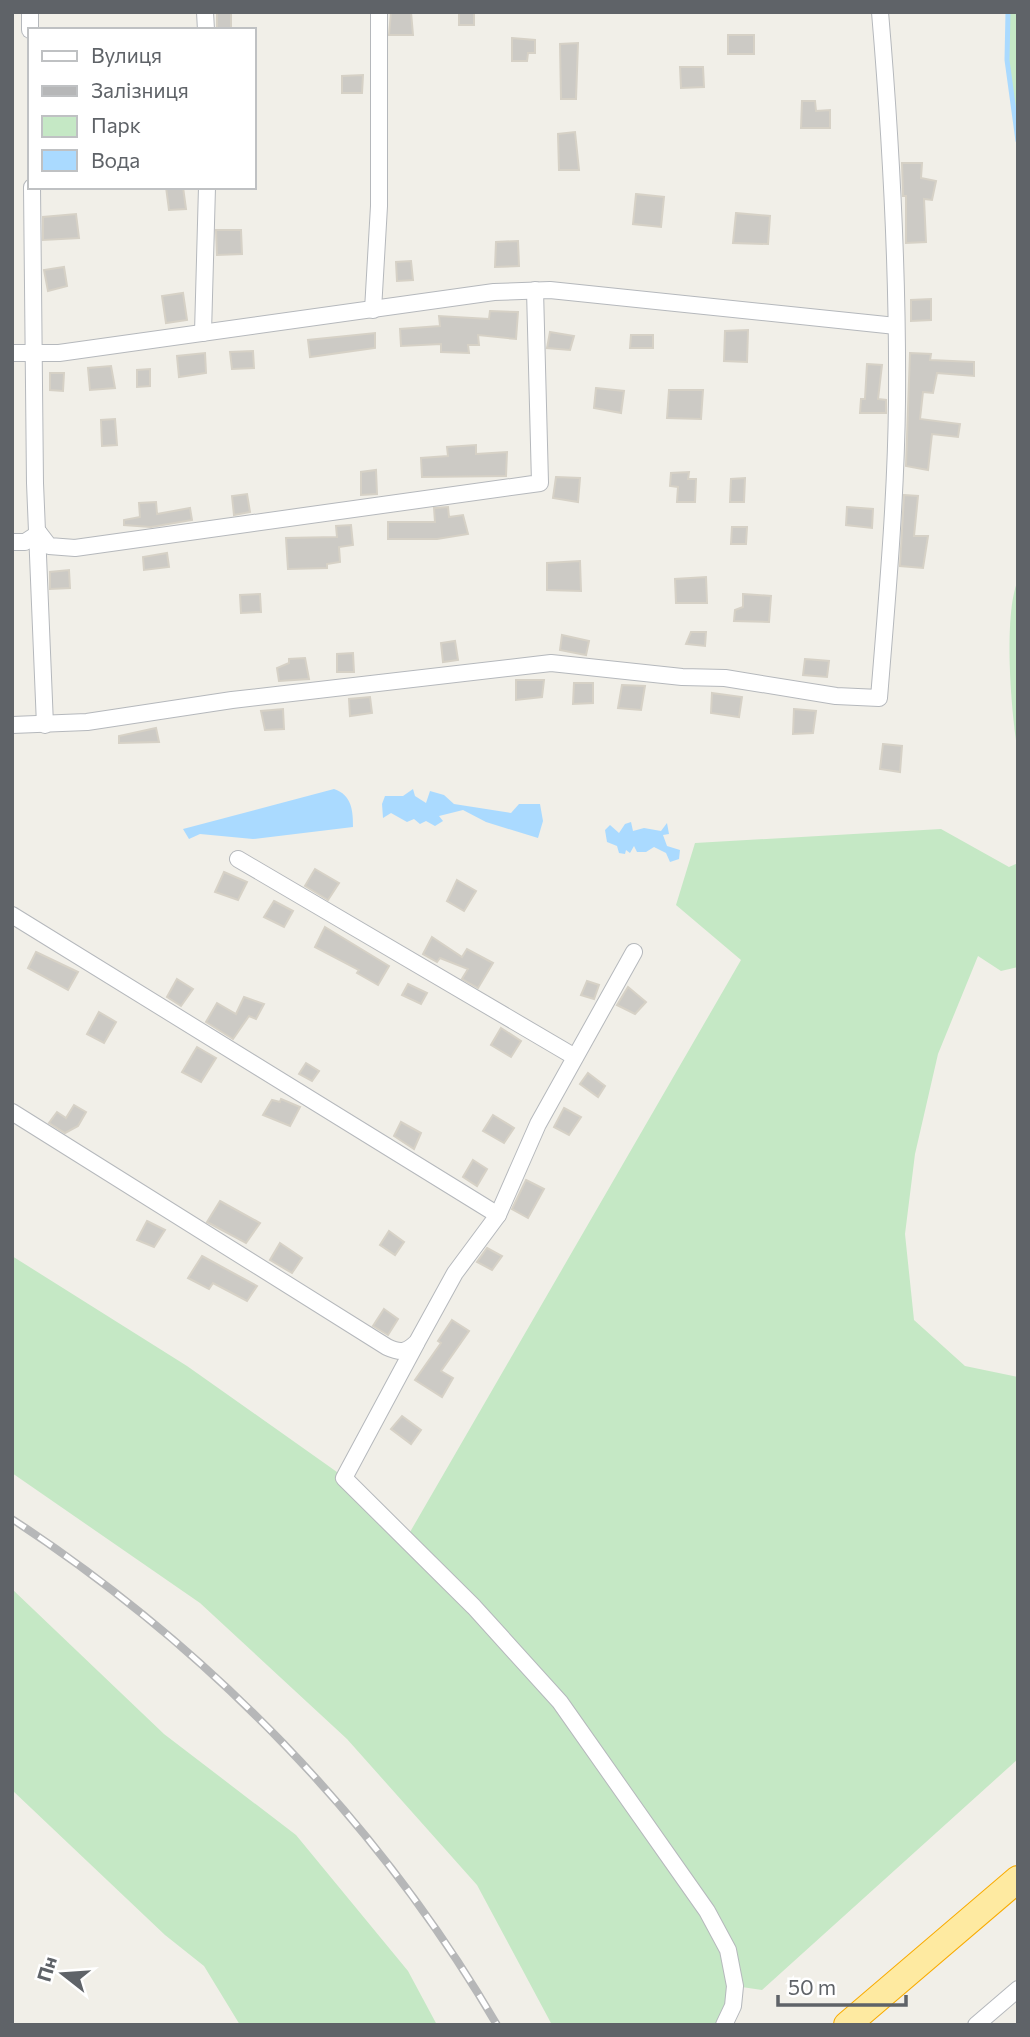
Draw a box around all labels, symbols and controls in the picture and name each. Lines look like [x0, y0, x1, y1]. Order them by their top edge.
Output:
legend [28, 28, 256, 189]
text: Вулиця [91, 42, 162, 67]
text: Залізниця [91, 77, 189, 102]
text: Парк [91, 112, 141, 137]
text: Вода [91, 147, 140, 172]
north arrow [28, 1939, 98, 2009]
text: Пн [32, 1953, 61, 1984]
scale bar [778, 1964, 906, 2008]
text: 50 m [788, 1974, 836, 1999]

